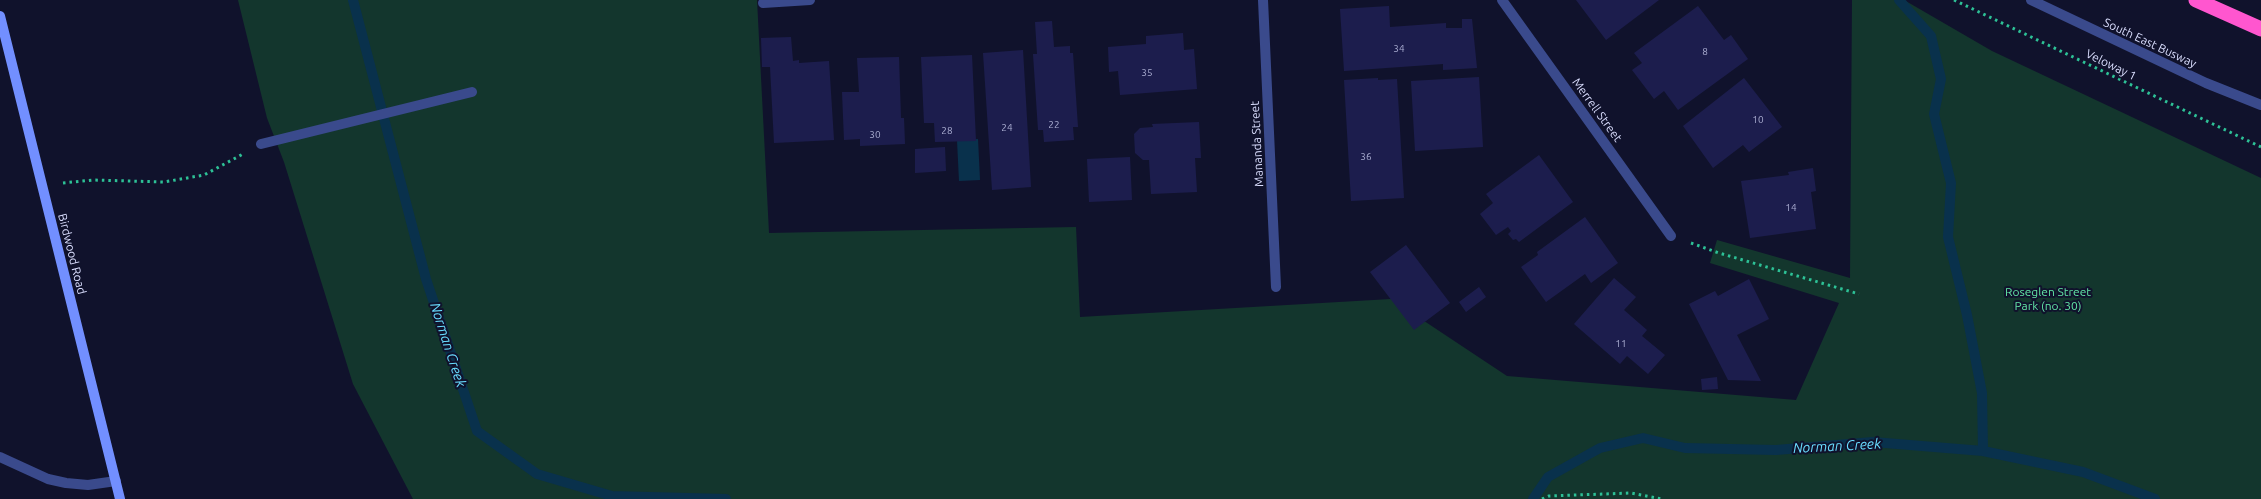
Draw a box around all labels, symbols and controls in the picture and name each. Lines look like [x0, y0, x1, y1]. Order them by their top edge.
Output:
street label: South East Busway [2101, 15, 2199, 71]
house number: 34 [1393, 43, 1405, 55]
house number: 8 [1702, 46, 1708, 58]
street label: Veloway 1 [2083, 47, 2139, 83]
house number: 35 [1141, 67, 1153, 79]
street label: Merrell Street [1569, 75, 1625, 145]
street label: Mananda Street [1248, 101, 1266, 187]
house number: 10 [1752, 114, 1764, 126]
house number: 22 [1048, 119, 1060, 131]
house number: 24 [1001, 122, 1013, 134]
house number: 28 [941, 125, 953, 137]
house number: 30 [869, 129, 881, 141]
house number: 36 [1360, 151, 1372, 163]
house number: 14 [1785, 202, 1797, 214]
street label: Birdwood Road [55, 212, 89, 296]
park label: Roseglen Street Park (no. 30) [2005, 285, 2091, 313]
water label: Norman Creek [426, 300, 470, 390]
house number: 11 [1615, 338, 1627, 350]
water label: Norman Creek [1792, 435, 1882, 457]

